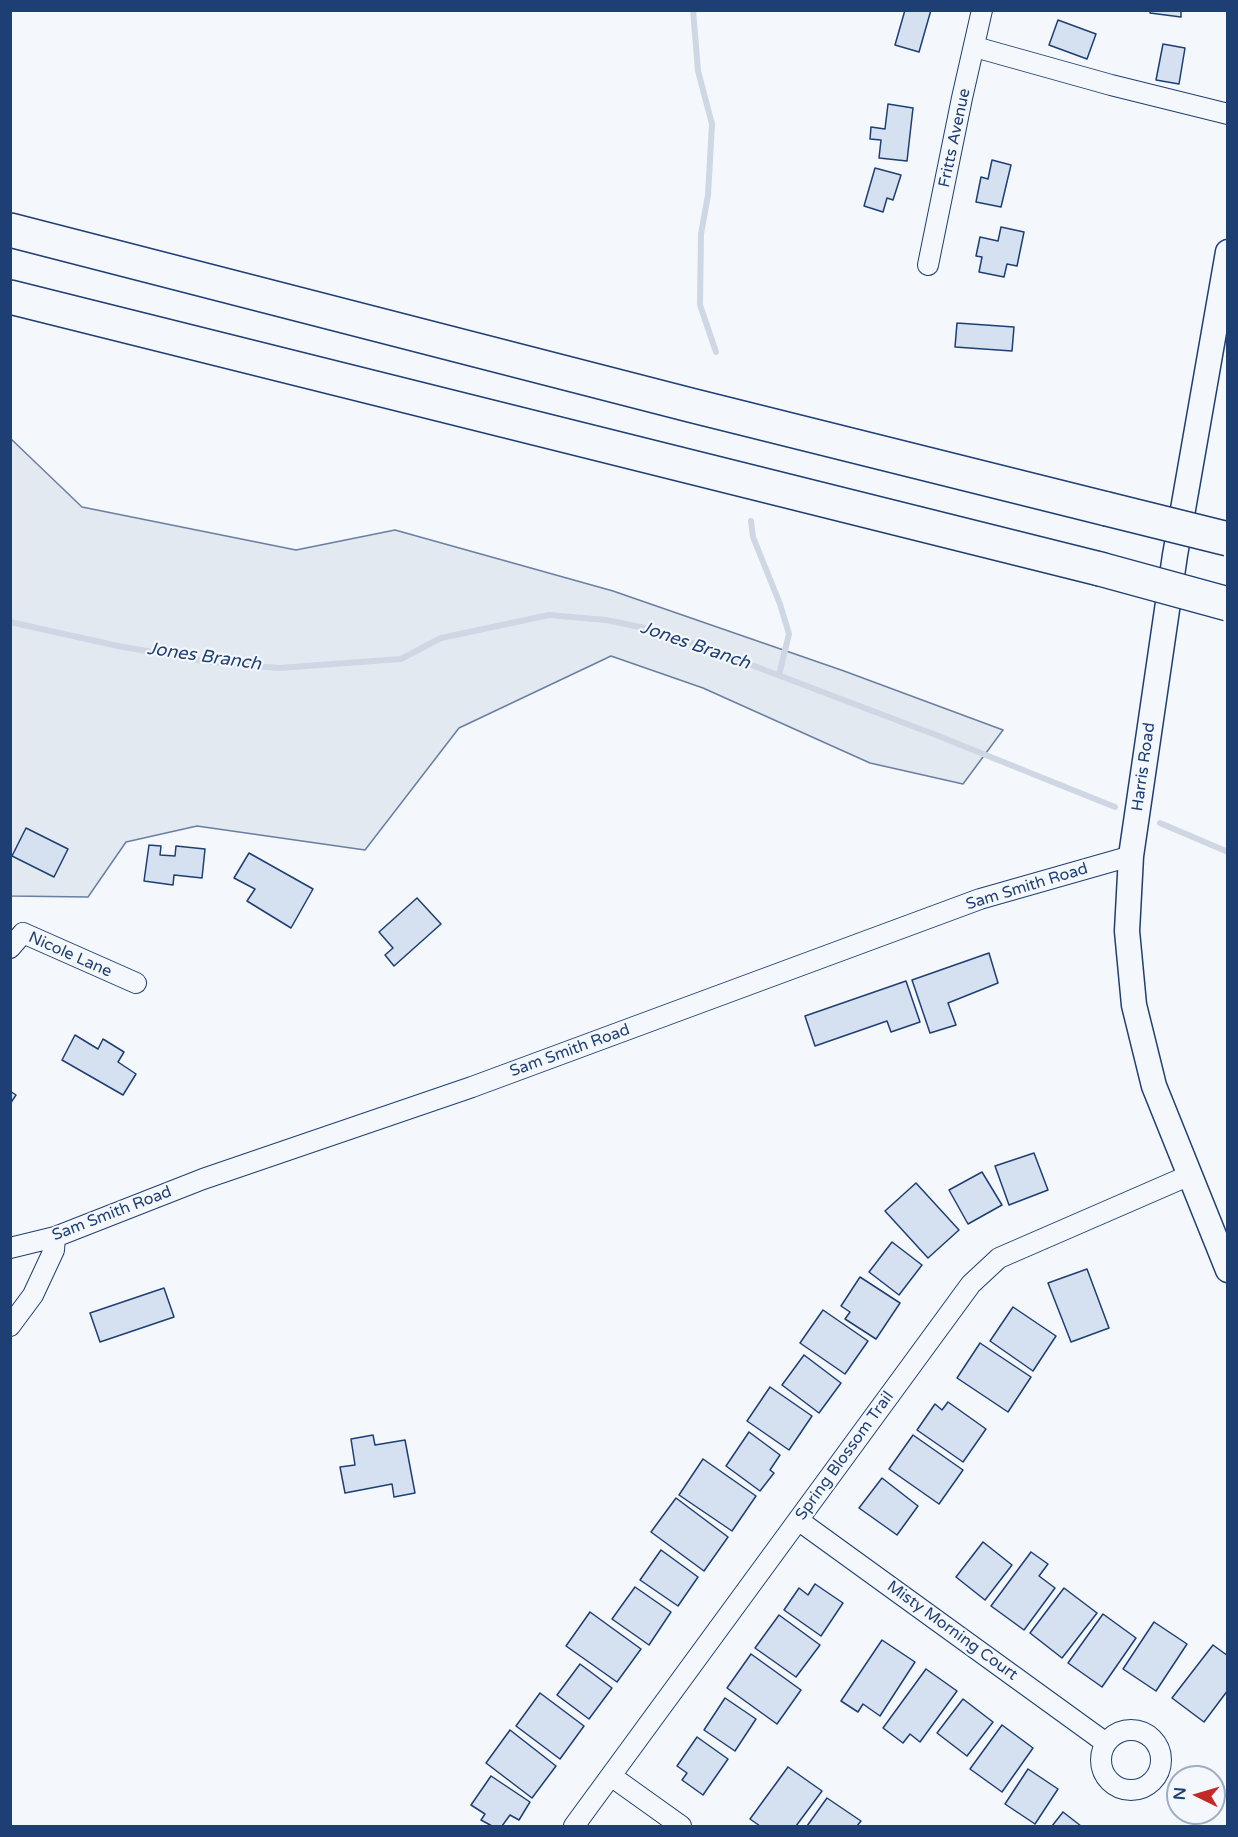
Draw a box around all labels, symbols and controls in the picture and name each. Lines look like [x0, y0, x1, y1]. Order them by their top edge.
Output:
street label: Fritts Avenue [935, 87, 975, 189]
water label: Jones Branch [637, 617, 753, 675]
water label: Jones Branch [146, 638, 262, 676]
street label: Harris Road [1128, 721, 1160, 813]
street label: Sam Smith Road [964, 859, 1090, 915]
street label: Nicole Lane [25, 928, 115, 982]
street label: Sam Smith Road [507, 1020, 633, 1082]
street label: Sam Smith Road [50, 1182, 174, 1246]
street label: Spring Blossom Trail [792, 1388, 898, 1524]
street label: Misty Morning Court [883, 1577, 1021, 1685]
north arrow [1166, 1765, 1226, 1825]
text: N [1170, 1786, 1191, 1801]

